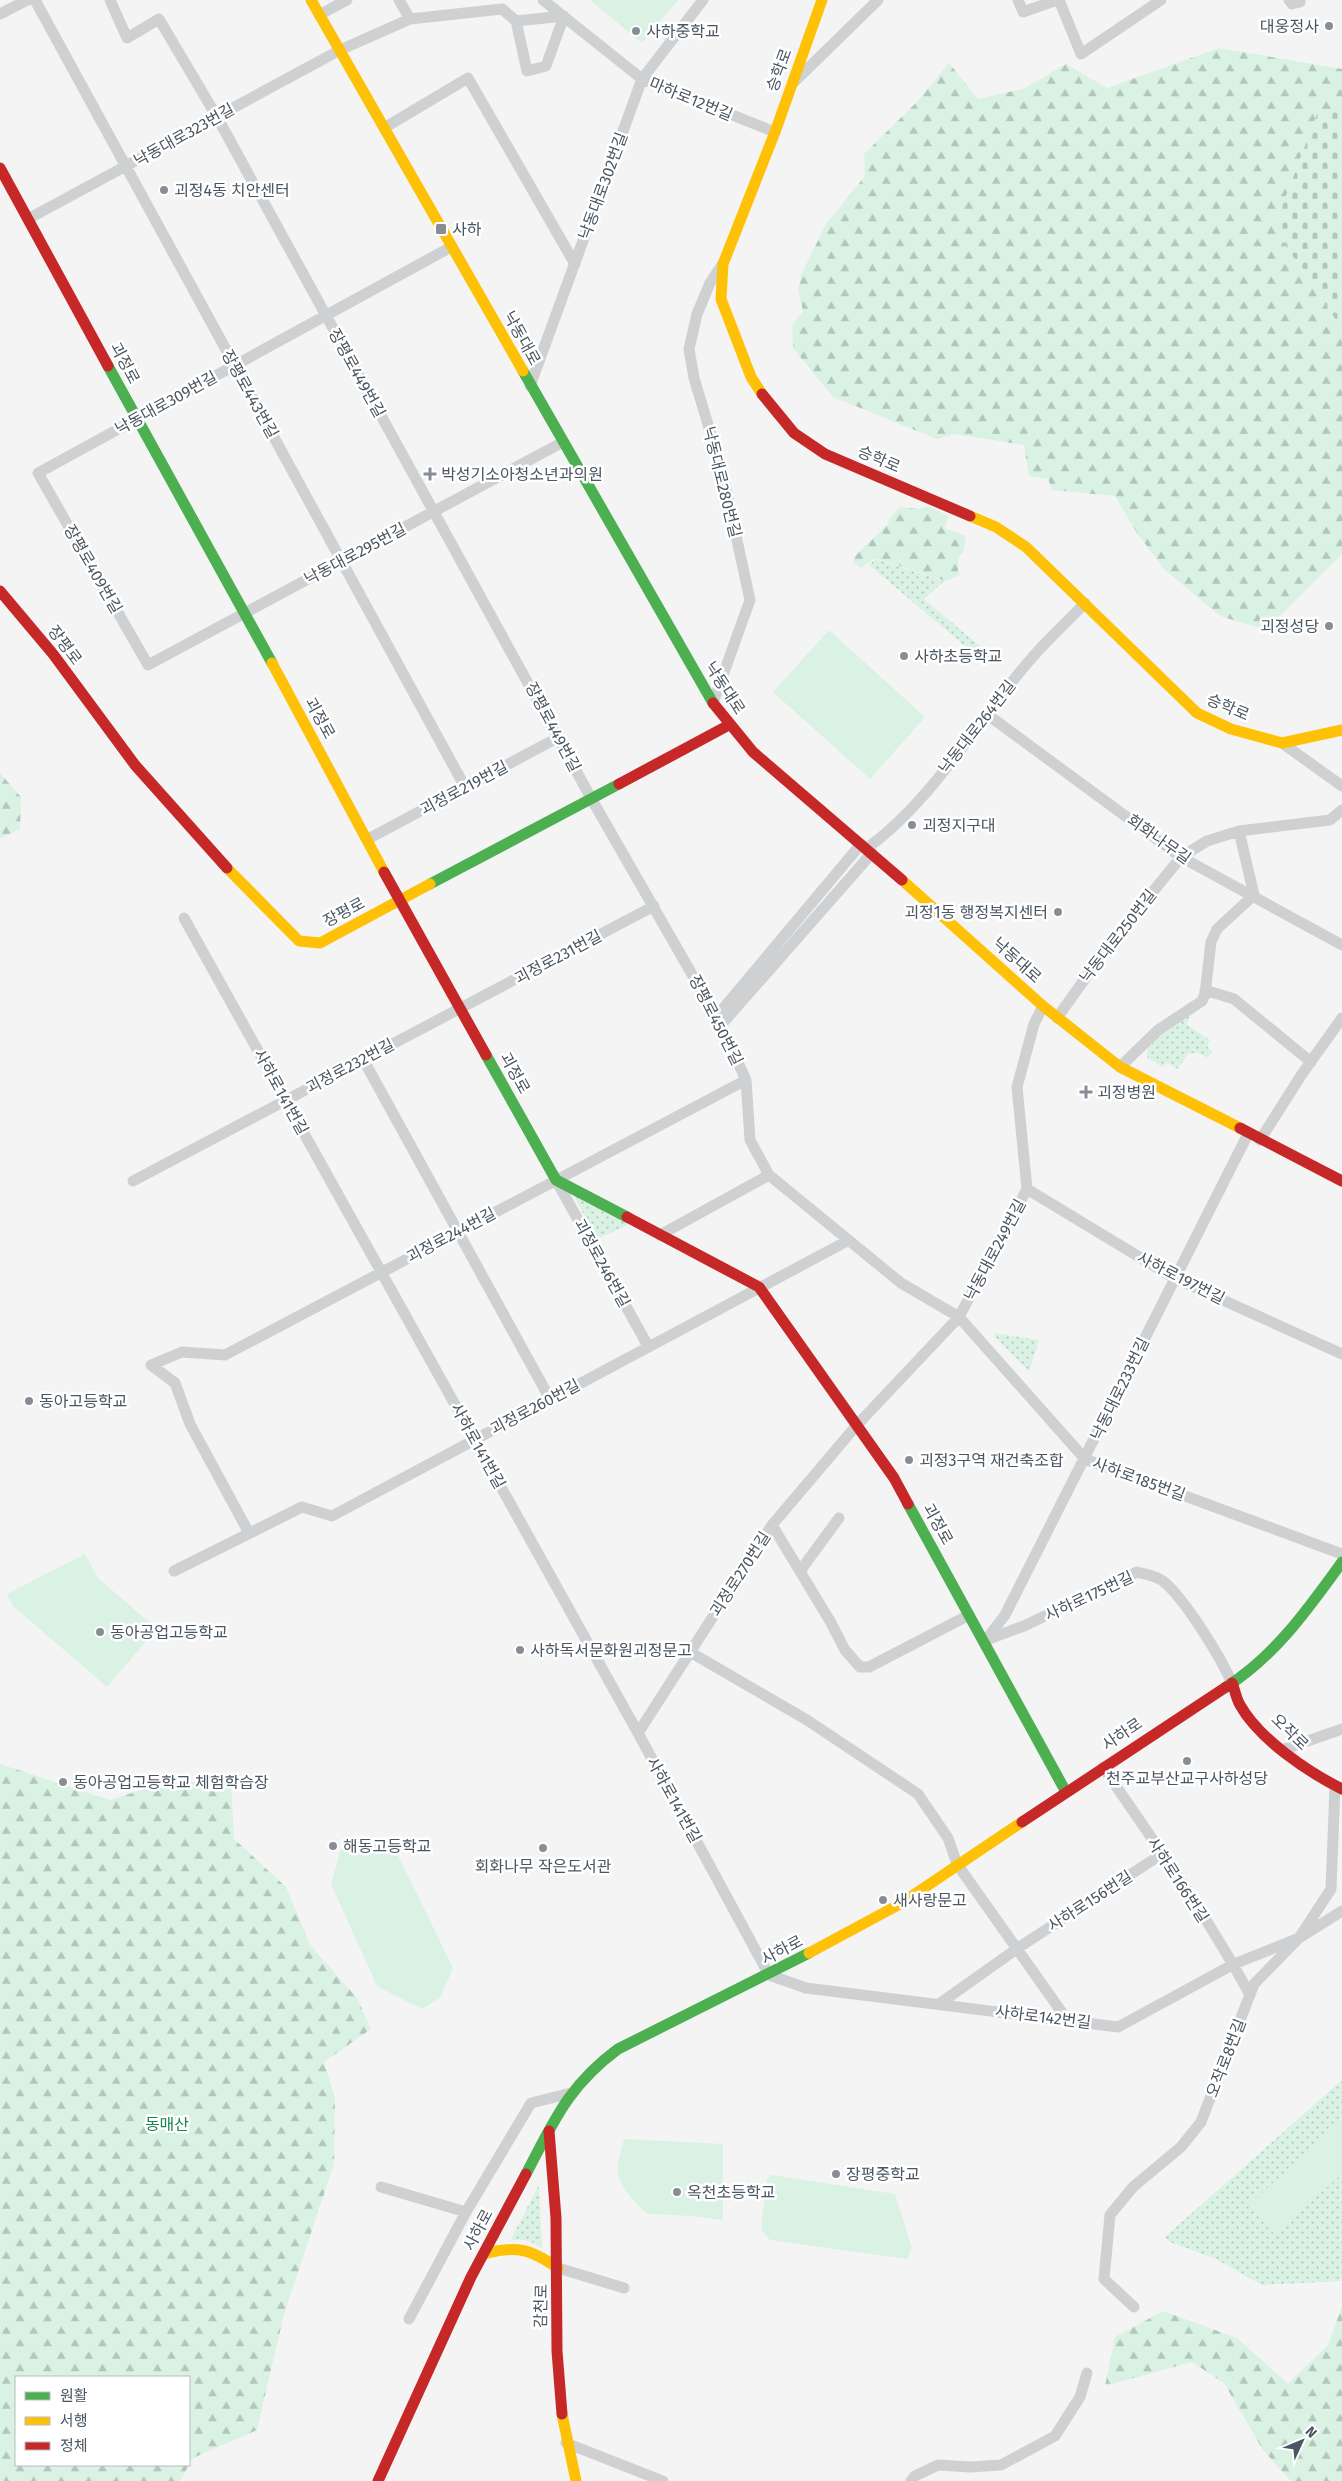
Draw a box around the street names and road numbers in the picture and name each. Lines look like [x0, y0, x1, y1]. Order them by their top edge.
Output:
street label: 승학로 [763, 46, 796, 94]
street label: 마하로12번길 [646, 74, 736, 124]
street label: 낙동대로323번길 [130, 100, 238, 170]
street label: 낙동대로302번길 [575, 130, 631, 242]
street label: 낙동대로 [499, 308, 545, 369]
street label: 장평로449번길 [325, 325, 389, 421]
street label: 괴정로 [106, 339, 144, 387]
street label: 장평로443번길 [218, 346, 282, 442]
street label: 낙동대로309번길 [112, 367, 220, 439]
street label: 낙동대로280번길 [699, 424, 745, 540]
street label: 승학로 [855, 442, 903, 476]
street label: 낙동대로295번길 [301, 519, 409, 589]
street label: 장평로409번길 [60, 521, 126, 617]
street label: 장평로 [44, 622, 86, 669]
street label: 낙동대로 [701, 658, 749, 718]
street label: 낙동대로264번길 [935, 677, 1019, 777]
street label: 장평로449번길 [521, 679, 585, 775]
street label: 승학로 [1204, 690, 1252, 724]
street label: 괴정로 [301, 694, 339, 742]
street label: 괴정로219번길 [417, 757, 511, 819]
street label: 회화나무길 [1123, 810, 1195, 868]
street label: 낙동대로250번길 [1076, 886, 1160, 986]
street label: 장평로 [320, 893, 368, 931]
street label: 괴정로231번길 [511, 926, 605, 988]
street label: 낙동대로 [989, 933, 1045, 987]
street label: 장평로450번길 [685, 972, 747, 1068]
street label: 괴정로232번길 [303, 1035, 397, 1097]
street label: 사하로141번길 [250, 1046, 312, 1138]
street label: 괴정로 [496, 1049, 534, 1097]
street label: 낙동대로249번길 [960, 1196, 1030, 1304]
street label: 괴정로244번길 [403, 1204, 499, 1266]
street label: 괴정로246번길 [570, 1215, 634, 1311]
street label: 사하로197번길 [1134, 1248, 1228, 1308]
street label: 낙동대로233번길 [1087, 1334, 1153, 1444]
street label: 괴정로260번길 [487, 1375, 583, 1439]
street label: 사하로141번길 [447, 1400, 509, 1492]
street label: 사하로185번길 [1090, 1453, 1188, 1505]
street label: 괴정로 [919, 1500, 957, 1548]
street label: 괴정로270번길 [706, 1528, 774, 1620]
street label: 사하로175번길 [1042, 1567, 1136, 1625]
street label: 오작로 [1268, 1710, 1313, 1754]
street label: 사하로 [1098, 1714, 1146, 1754]
street label: 사하로141번길 [643, 1754, 705, 1846]
street label: 사하로166번길 [1143, 1834, 1213, 1926]
street label: 사하로156번길 [1044, 1867, 1136, 1935]
street label: 사하로 [758, 1931, 806, 1969]
street label: 사하로142번길 [994, 2002, 1092, 2032]
street label: 오작로8번길 [1202, 2016, 1250, 2100]
street label: 사하로 [459, 2206, 497, 2254]
street label: 감천로 [531, 2283, 551, 2328]

